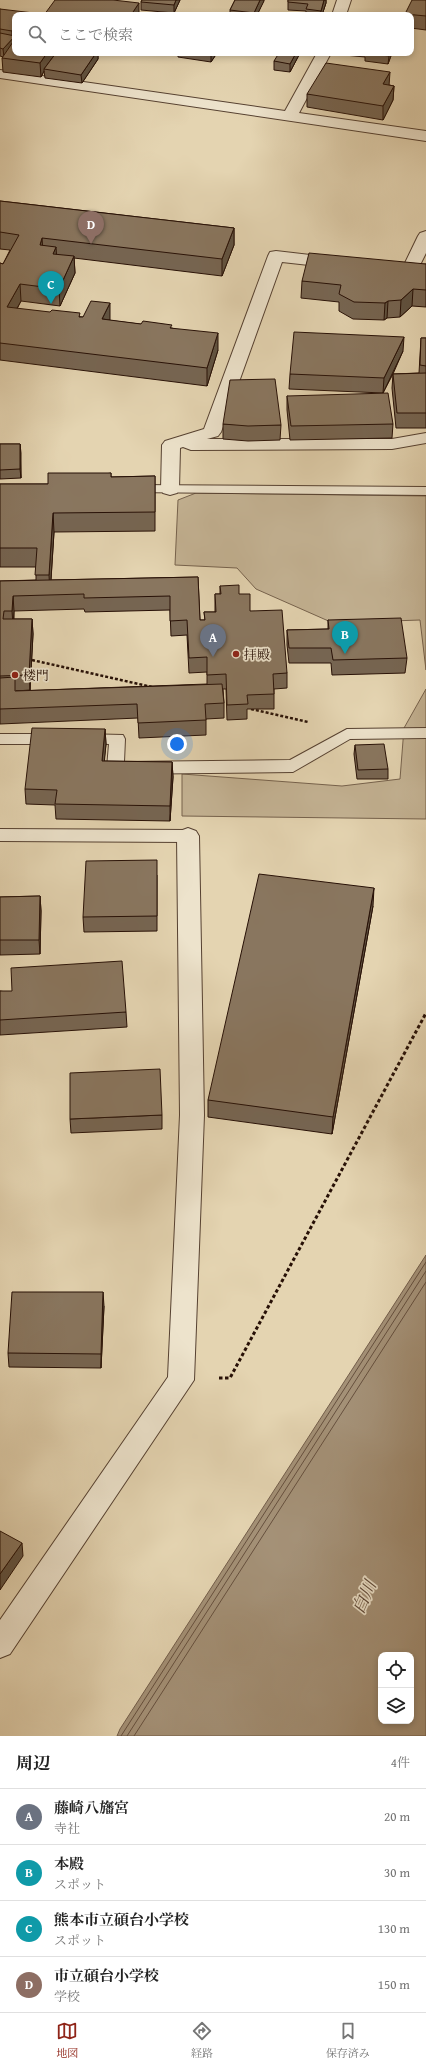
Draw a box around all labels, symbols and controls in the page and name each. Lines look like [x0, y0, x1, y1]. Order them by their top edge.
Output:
search box [12, 12, 414, 56]
icon: search [26, 23, 48, 45]
text: ここで検索 [58, 24, 133, 45]
pin: D [78, 211, 104, 244]
pin: C [38, 271, 64, 304]
pin: B [332, 621, 358, 654]
pin: A [200, 624, 226, 657]
place label: 拝殿 [244, 645, 270, 664]
marker: 拝殿 [231, 649, 241, 659]
place label: 楼門 [23, 666, 49, 685]
marker: 楼門 [10, 670, 20, 680]
your location [167, 734, 187, 754]
water label: 白川 [345, 1574, 383, 1617]
map controls [378, 1652, 414, 1724]
button: locate [378, 1652, 414, 1688]
button: layers [378, 1688, 414, 1724]
text: 周辺 [16, 1750, 50, 1775]
text: 4件 [391, 1753, 410, 1772]
text: 藤崎八旛宮 [54, 1797, 129, 1818]
text: A [25, 1807, 33, 1826]
text: 20 m [384, 1807, 410, 1826]
text: 寺社 [54, 1819, 80, 1838]
text: 本殿 [54, 1853, 84, 1874]
text: B [25, 1863, 33, 1882]
text: 30 m [384, 1863, 410, 1882]
text: スポット [54, 1875, 106, 1894]
text: 熊本市立碩台小学校 [54, 1909, 189, 1930]
text: C [25, 1919, 33, 1938]
text: 130 m [378, 1919, 410, 1938]
text: スポット [54, 1931, 106, 1950]
text: 市立碩台小学校 [54, 1965, 159, 1986]
text: D [25, 1975, 33, 1994]
text: 150 m [378, 1975, 410, 1994]
text: 学校 [54, 1987, 80, 2006]
tab: 地図 [56, 2020, 78, 2061]
tab: 経路 [191, 2020, 213, 2061]
tab: 保存済み [326, 2020, 370, 2061]

